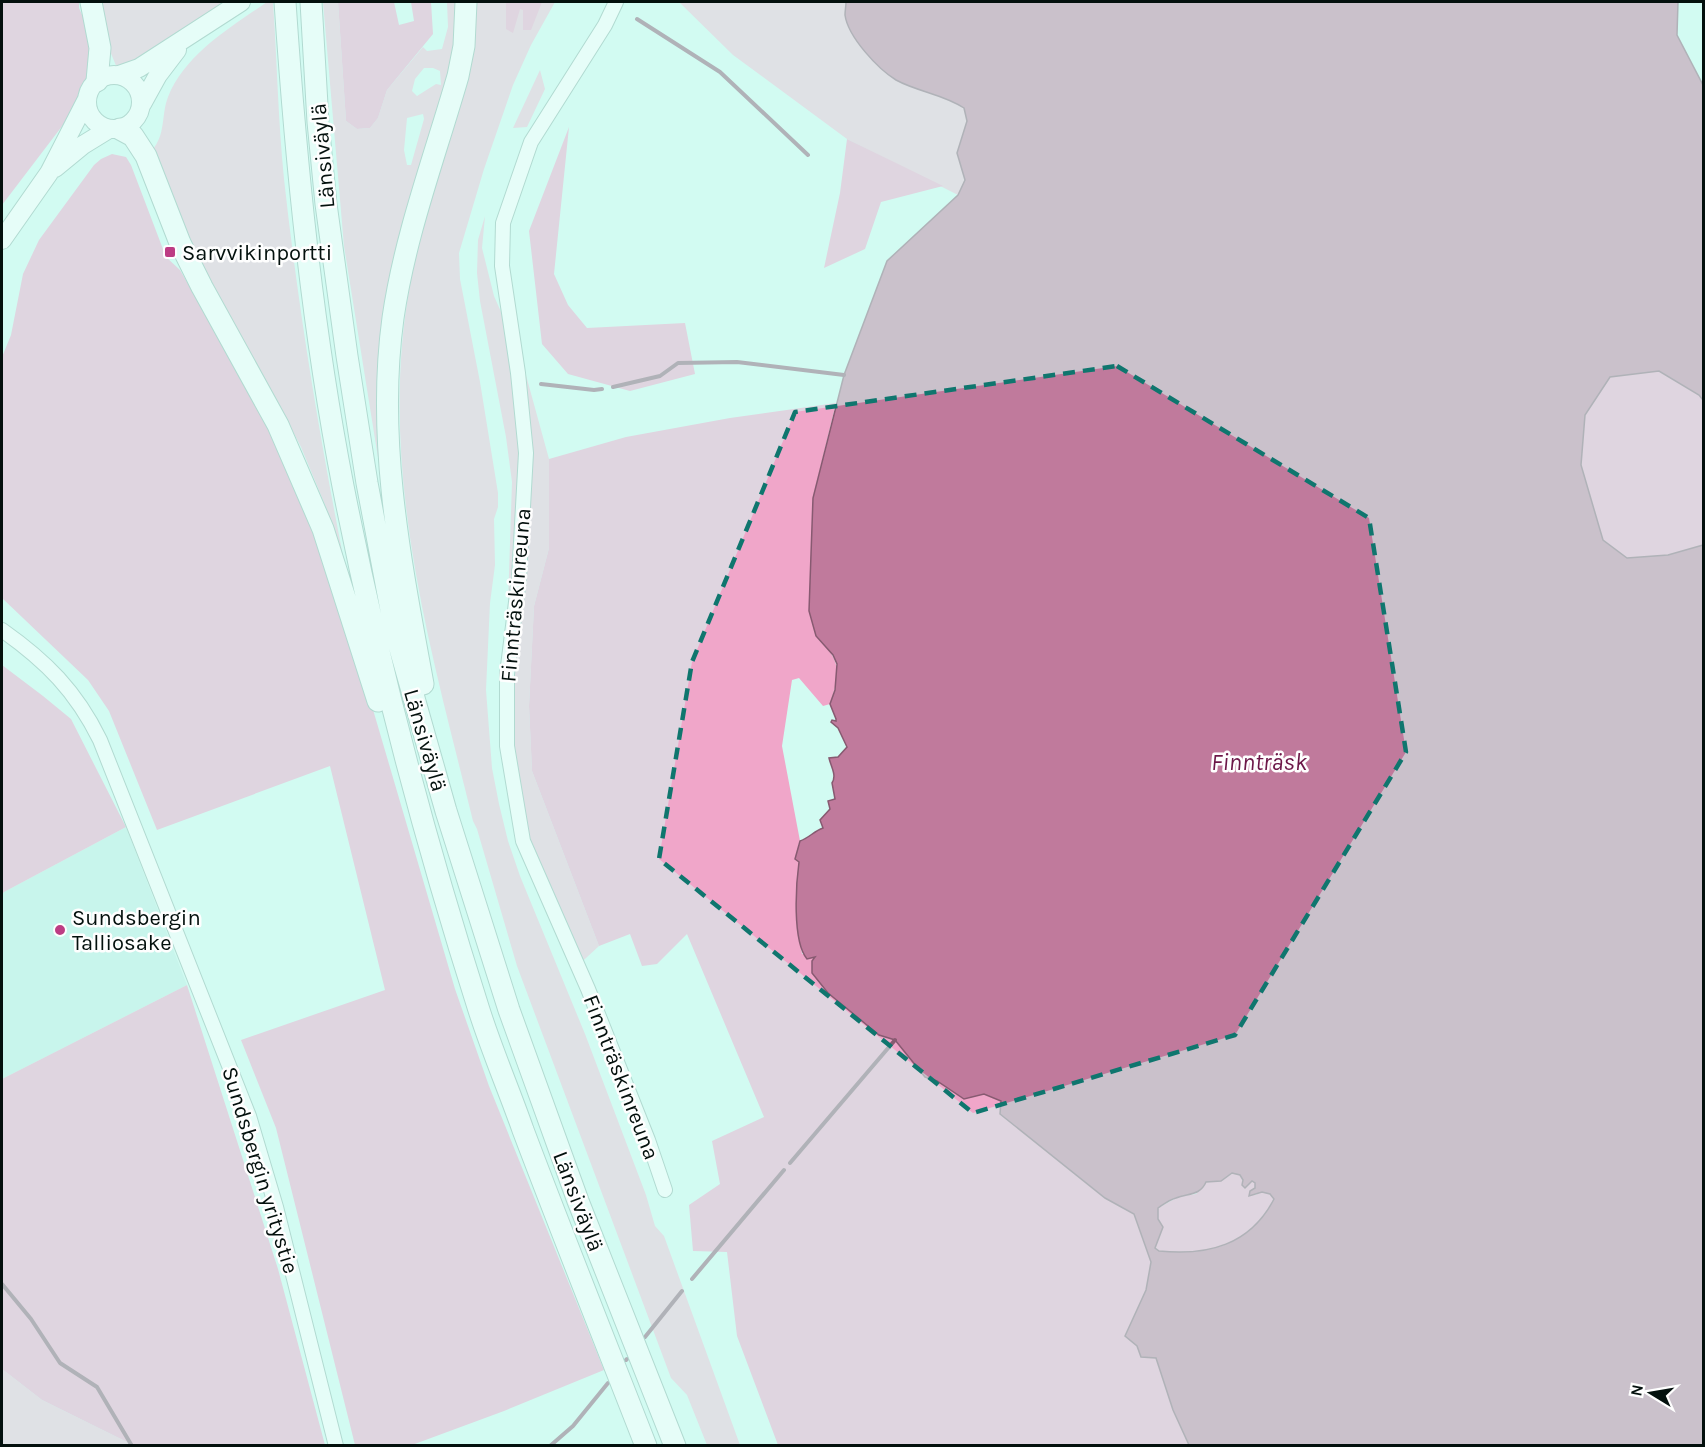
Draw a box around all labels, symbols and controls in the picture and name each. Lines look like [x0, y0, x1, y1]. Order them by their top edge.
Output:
street label: Länsiväylä [305, 102, 341, 210]
place label: Sarvvikinportti [182, 240, 332, 266]
marker: Sarvvikinportti [163, 245, 177, 259]
street label: Finnträskinreuna [495, 507, 537, 683]
street label: Länsiväylä [398, 686, 452, 795]
water label: Finnträsk [1211, 748, 1308, 776]
place label: Sundsbergin Talliosake [72, 905, 201, 956]
marker: Sundsbergin Talliosake [53, 923, 67, 937]
street label: Finnträskinreuna [578, 991, 665, 1164]
street label: Sundsbergin yritystie [216, 1064, 304, 1277]
street label: Länsiväylä [547, 1147, 609, 1255]
north arrow [1621, 1363, 1681, 1423]
text: N [1626, 1383, 1647, 1398]

